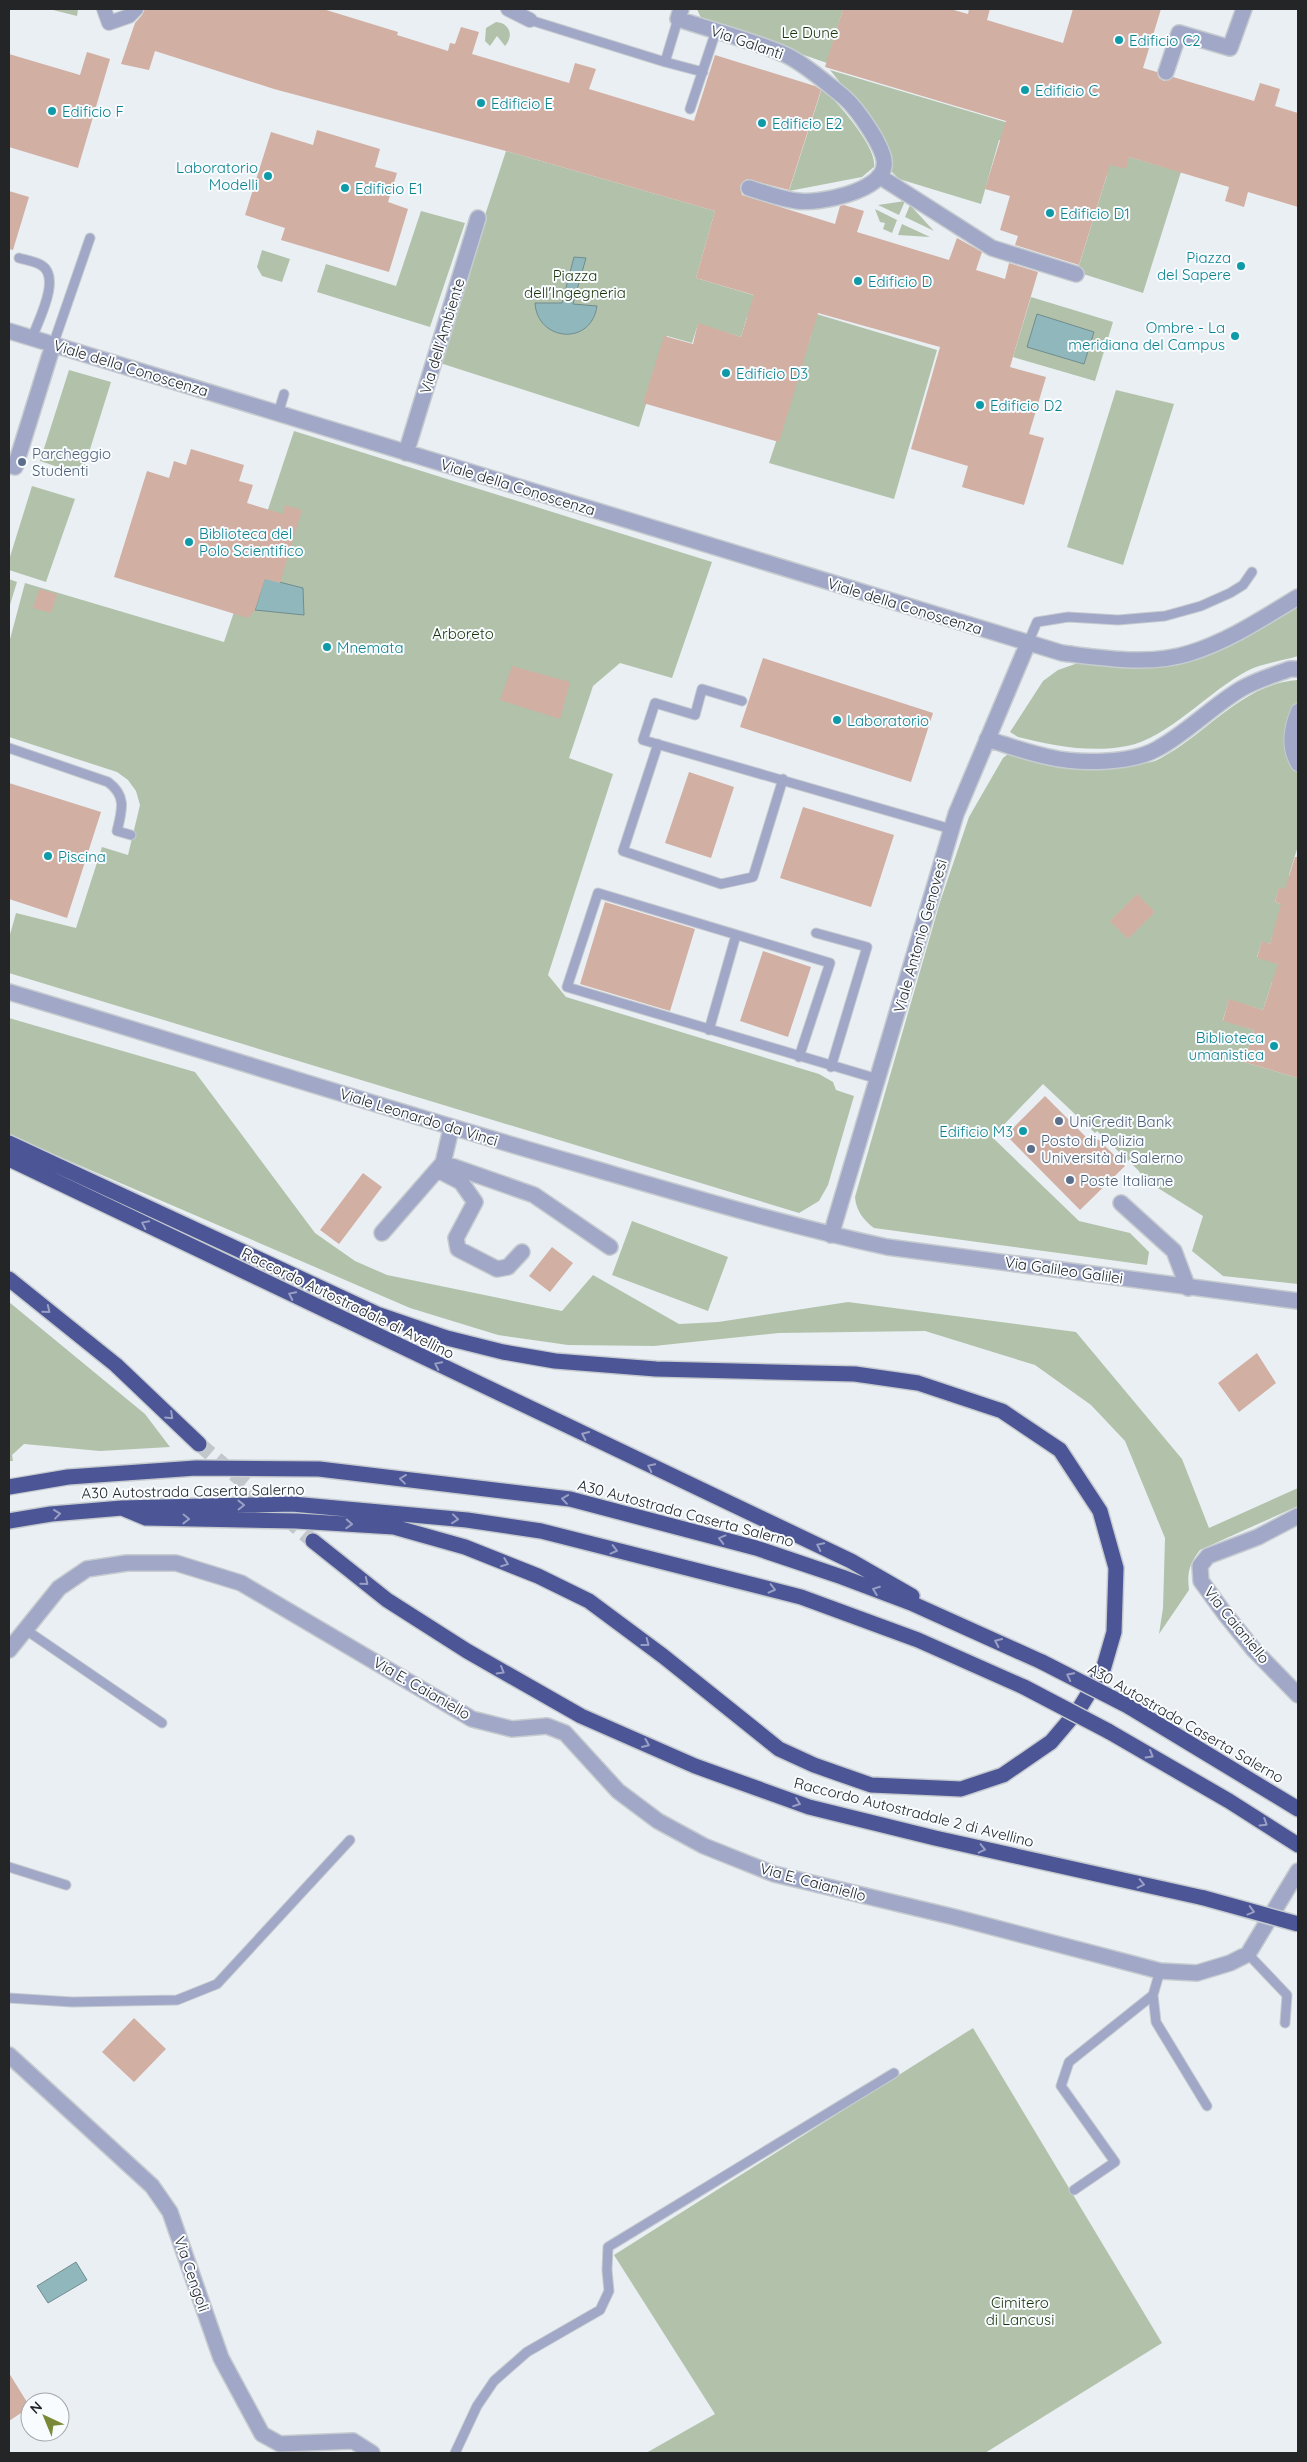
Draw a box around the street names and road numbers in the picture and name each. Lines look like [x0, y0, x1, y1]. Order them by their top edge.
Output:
street label: Via Galanti [708, 21, 786, 63]
street label: Via dell'Ambiente [415, 276, 469, 396]
street label: Viale della Conoscenza [51, 335, 211, 401]
street label: Viale della Conoscenza [438, 454, 598, 520]
street label: Viale della Conoscenza [825, 573, 985, 639]
street label: Viale Antonio Genovesi [889, 857, 951, 1015]
street label: Viale Leonardo da Vinci [338, 1084, 500, 1150]
street label: Raccordo Autostradale di Avellino [239, 1243, 457, 1363]
street label: Via Galileo Galilei [1004, 1252, 1124, 1288]
street label: A30 Autostrada Caserta Salerno [576, 1475, 796, 1551]
street label: A30 Autostrada Caserta Salerno [81, 1480, 305, 1502]
street label: Via Caianiello [1200, 1583, 1274, 1667]
street label: Via E. Caianiello [370, 1653, 474, 1723]
street label: A30 Autostrada Caserta Salerno [1085, 1659, 1287, 1787]
street label: Raccordo Autostradale 2 di Avellino [792, 1773, 1036, 1851]
street label: Via E. Caianiello [758, 1859, 868, 1905]
street label: Via Cengoli [170, 2234, 214, 2314]

